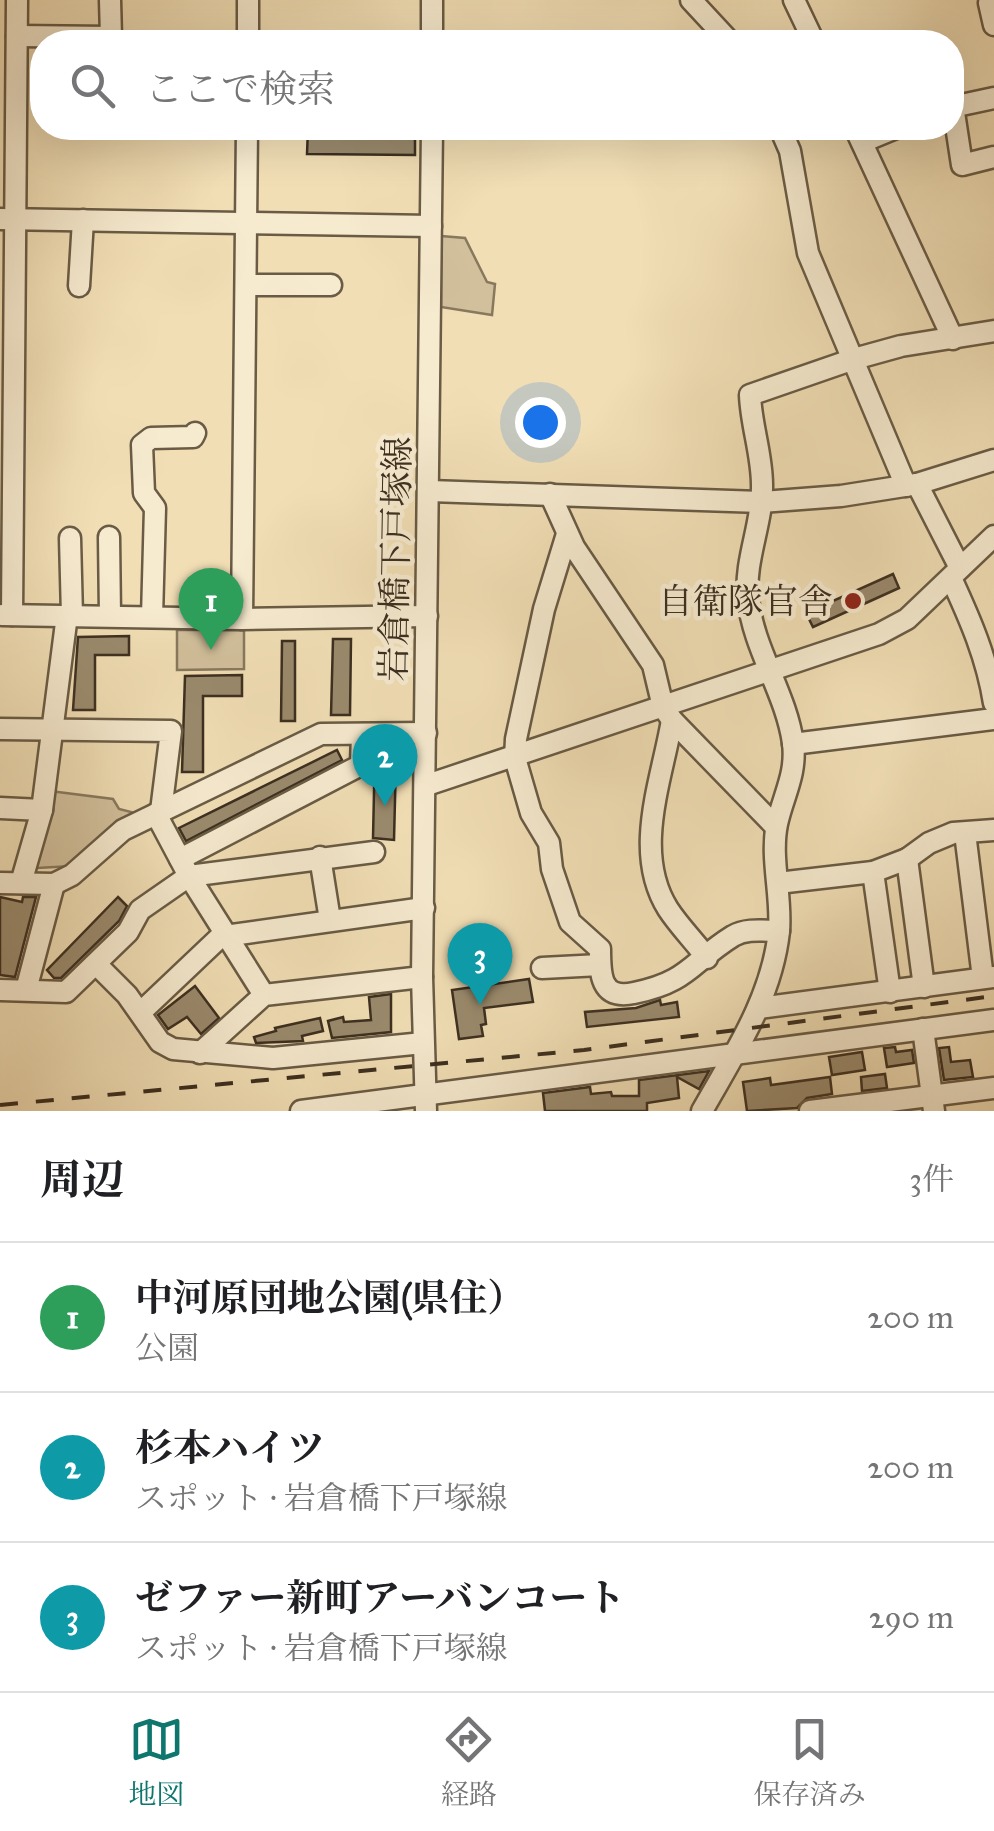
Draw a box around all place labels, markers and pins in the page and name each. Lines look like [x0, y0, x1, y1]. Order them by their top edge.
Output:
pin: 1 [178, 568, 244, 650]
place label: 自衛隊官舎 [658, 580, 833, 623]
marker: 自衛隊官舎 [842, 590, 864, 612]
pin: 2 [352, 724, 418, 806]
pin: 3 [448, 922, 512, 1005]

